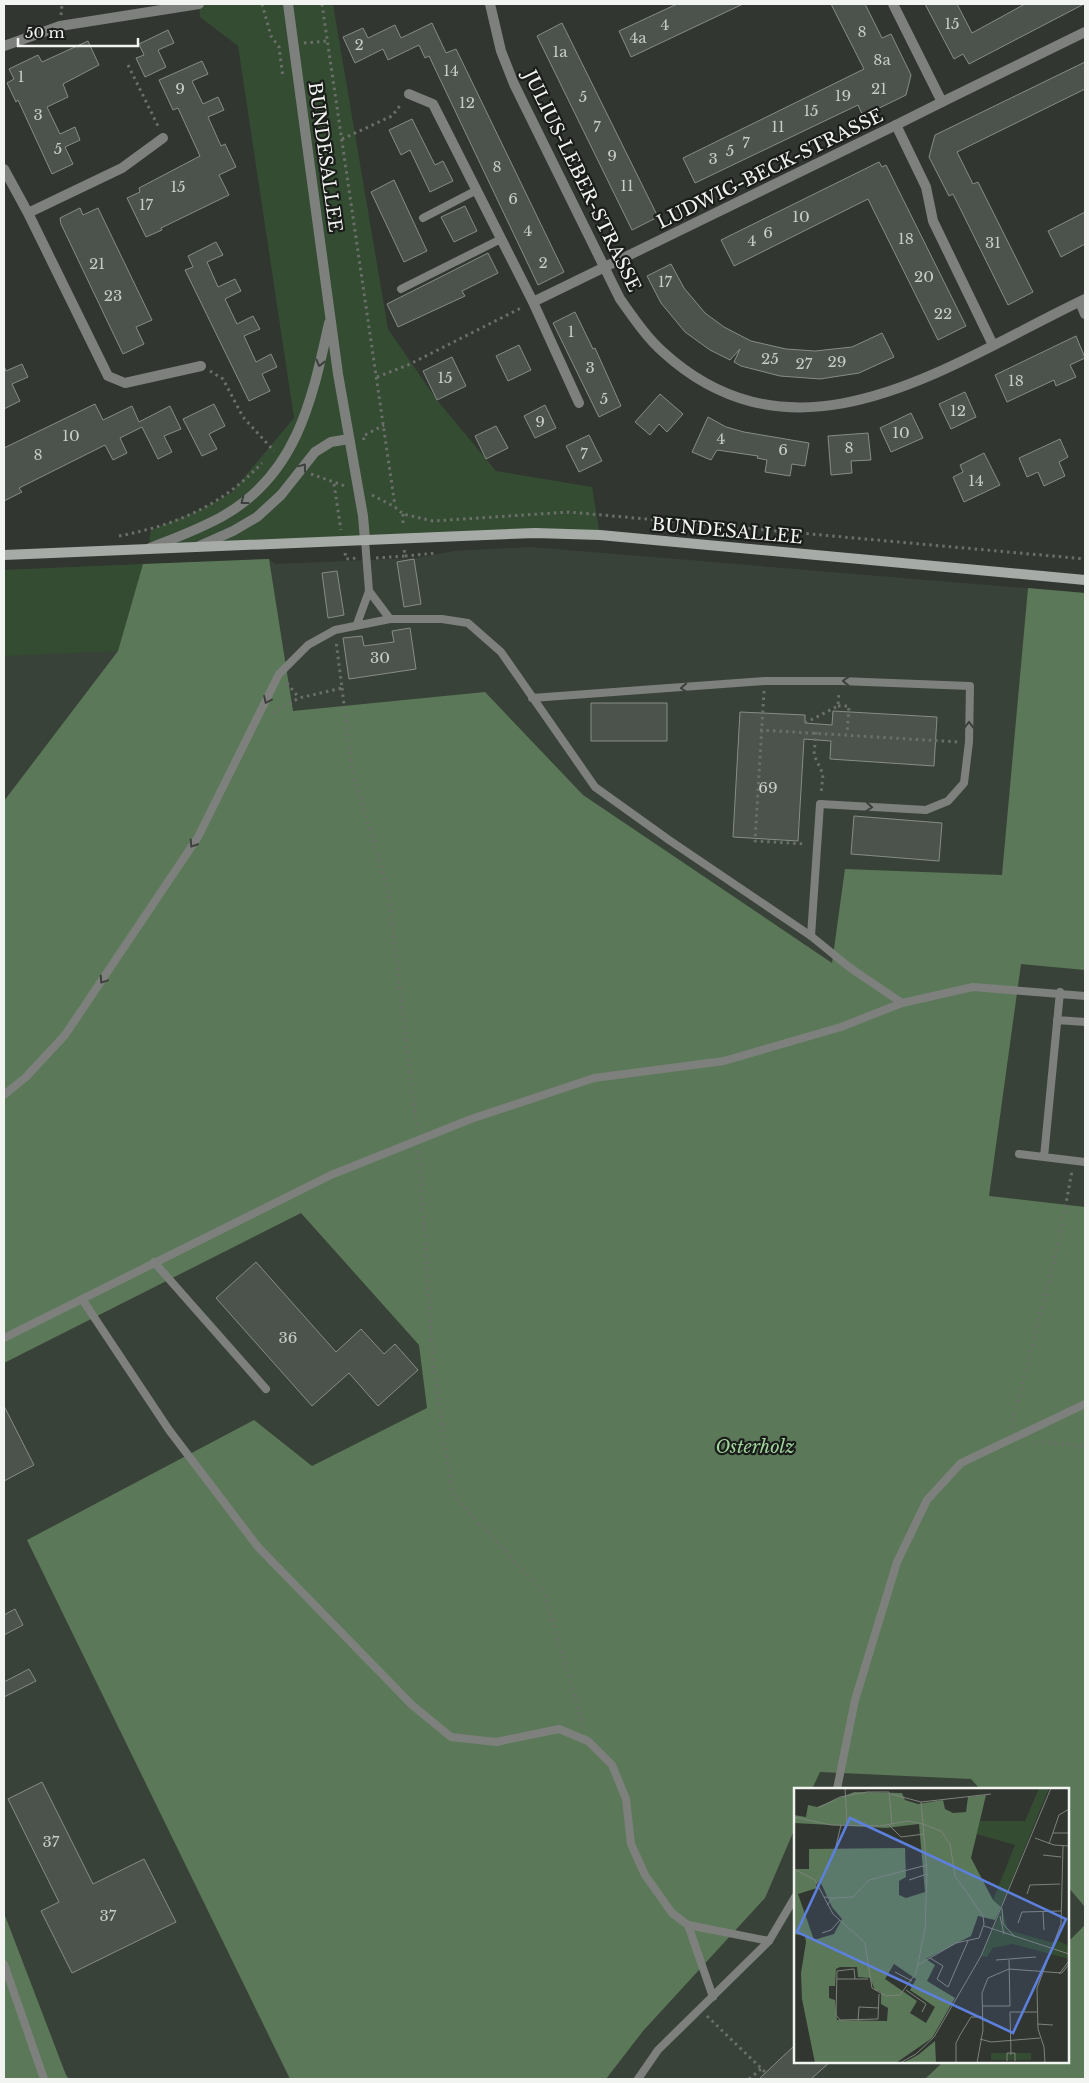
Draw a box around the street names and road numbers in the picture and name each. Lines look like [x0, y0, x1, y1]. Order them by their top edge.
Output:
street label: JULIUS-LEBER-STRASSE [518, 65, 645, 295]
street label: BUNDESALLEE [304, 80, 346, 234]
street label: LUDWIG-BECK-STRASSE [653, 105, 887, 233]
street label: BUNDESALLEE [651, 513, 803, 549]

